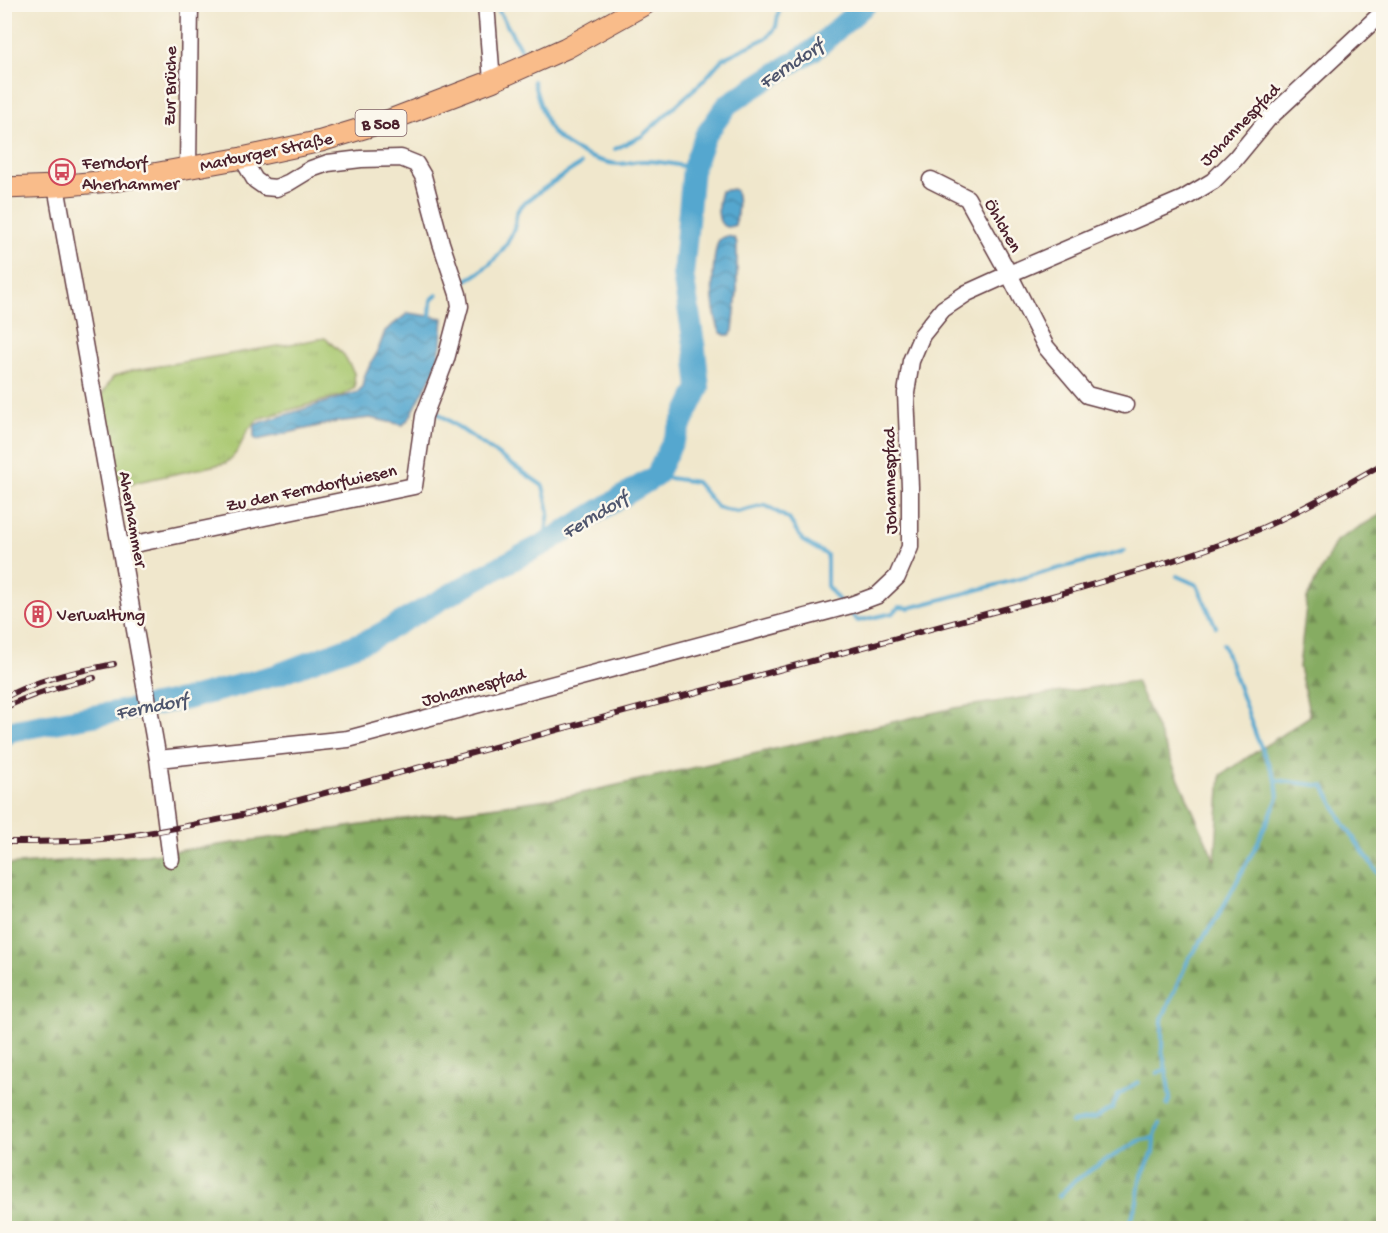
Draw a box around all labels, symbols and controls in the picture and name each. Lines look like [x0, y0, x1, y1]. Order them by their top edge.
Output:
water label: Ferndorf [755, 34, 832, 96]
street label: Zur Brüche [160, 45, 183, 126]
street label: Johannespfad [1196, 79, 1286, 171]
road number: B 508 [356, 110, 406, 136]
street label: Marburger Straße [198, 129, 336, 178]
place label: Ferndorf Aherhammer [81, 154, 180, 196]
bus stop icon: Ferndorf Aherhammer [47, 157, 77, 187]
street label: Öhlchen [979, 196, 1025, 257]
street label: Johannespfad [880, 426, 903, 534]
street label: Zu den Ferndorfwiesen [224, 461, 399, 518]
street label: Aherhammer [113, 470, 151, 571]
water label: Ferndorf [559, 486, 636, 546]
building icon: Verwaltung [23, 599, 53, 629]
place label: Verwaltung [56, 606, 145, 627]
street label: Johannespfad [420, 664, 529, 712]
water label: Ferndorf [114, 689, 193, 727]

